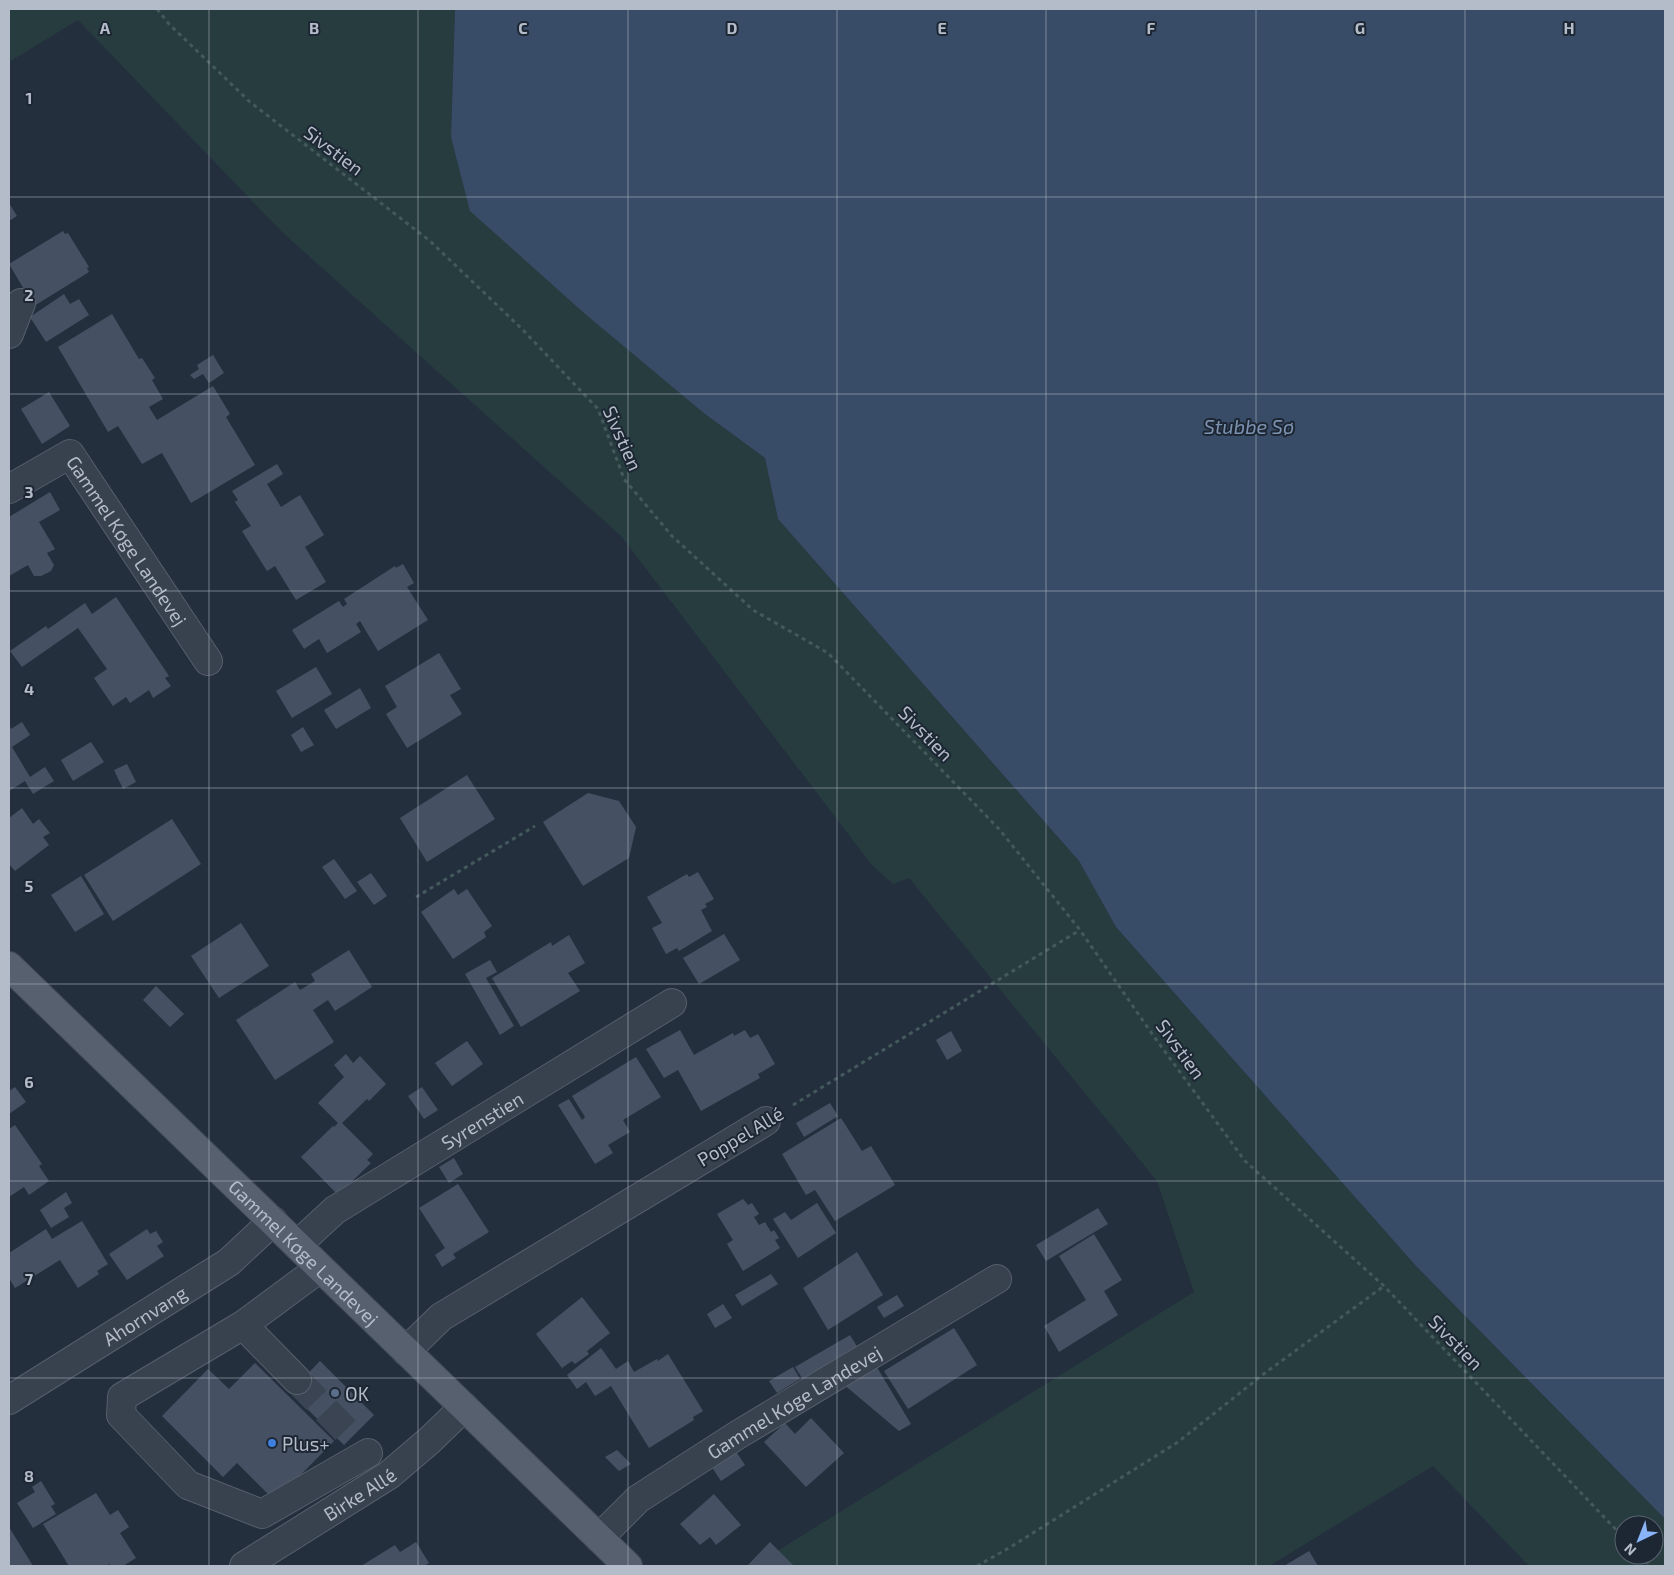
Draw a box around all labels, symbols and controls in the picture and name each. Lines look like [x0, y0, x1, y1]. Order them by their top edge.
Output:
text: A [100, 18, 111, 37]
text: B [309, 18, 319, 37]
text: C [518, 18, 528, 37]
text: D [727, 18, 738, 37]
text: E [937, 18, 947, 37]
text: F [1147, 18, 1156, 37]
text: G [1355, 18, 1365, 37]
text: H [1563, 18, 1575, 37]
text: 1 [26, 88, 32, 107]
street label: Sivstien [300, 120, 368, 180]
text: 2 [24, 285, 34, 304]
street label: Sivstien [599, 402, 647, 474]
water label: Stubbe Sø [1204, 414, 1294, 438]
street label: Gammel Køge Landevej [63, 451, 192, 630]
text: 3 [24, 482, 34, 501]
text: 4 [24, 679, 34, 698]
street label: Sivstien [894, 700, 958, 766]
text: 5 [25, 876, 34, 895]
street label: Sivstien [1152, 1015, 1210, 1083]
text: 6 [24, 1072, 34, 1091]
street label: Syrenstien [437, 1086, 527, 1154]
street label: Poppel Allé [693, 1101, 787, 1171]
street label: Gammel Køge Landevej [224, 1174, 384, 1330]
text: 7 [25, 1269, 34, 1288]
street label: Ahornvang [98, 1280, 191, 1350]
street label: Sivstien [1424, 1309, 1488, 1375]
street label: Gammel Køge Landevej [702, 1340, 885, 1463]
place label: OK [345, 1382, 369, 1405]
marker: OK [329, 1387, 341, 1399]
place label: Plus+ [282, 1432, 330, 1455]
marker: Plus+ [266, 1437, 278, 1449]
street label: Birke Allé [319, 1463, 400, 1525]
text: 8 [24, 1466, 34, 1485]
north arrow [1614, 1515, 1664, 1565]
text: N [1620, 1540, 1639, 1560]

